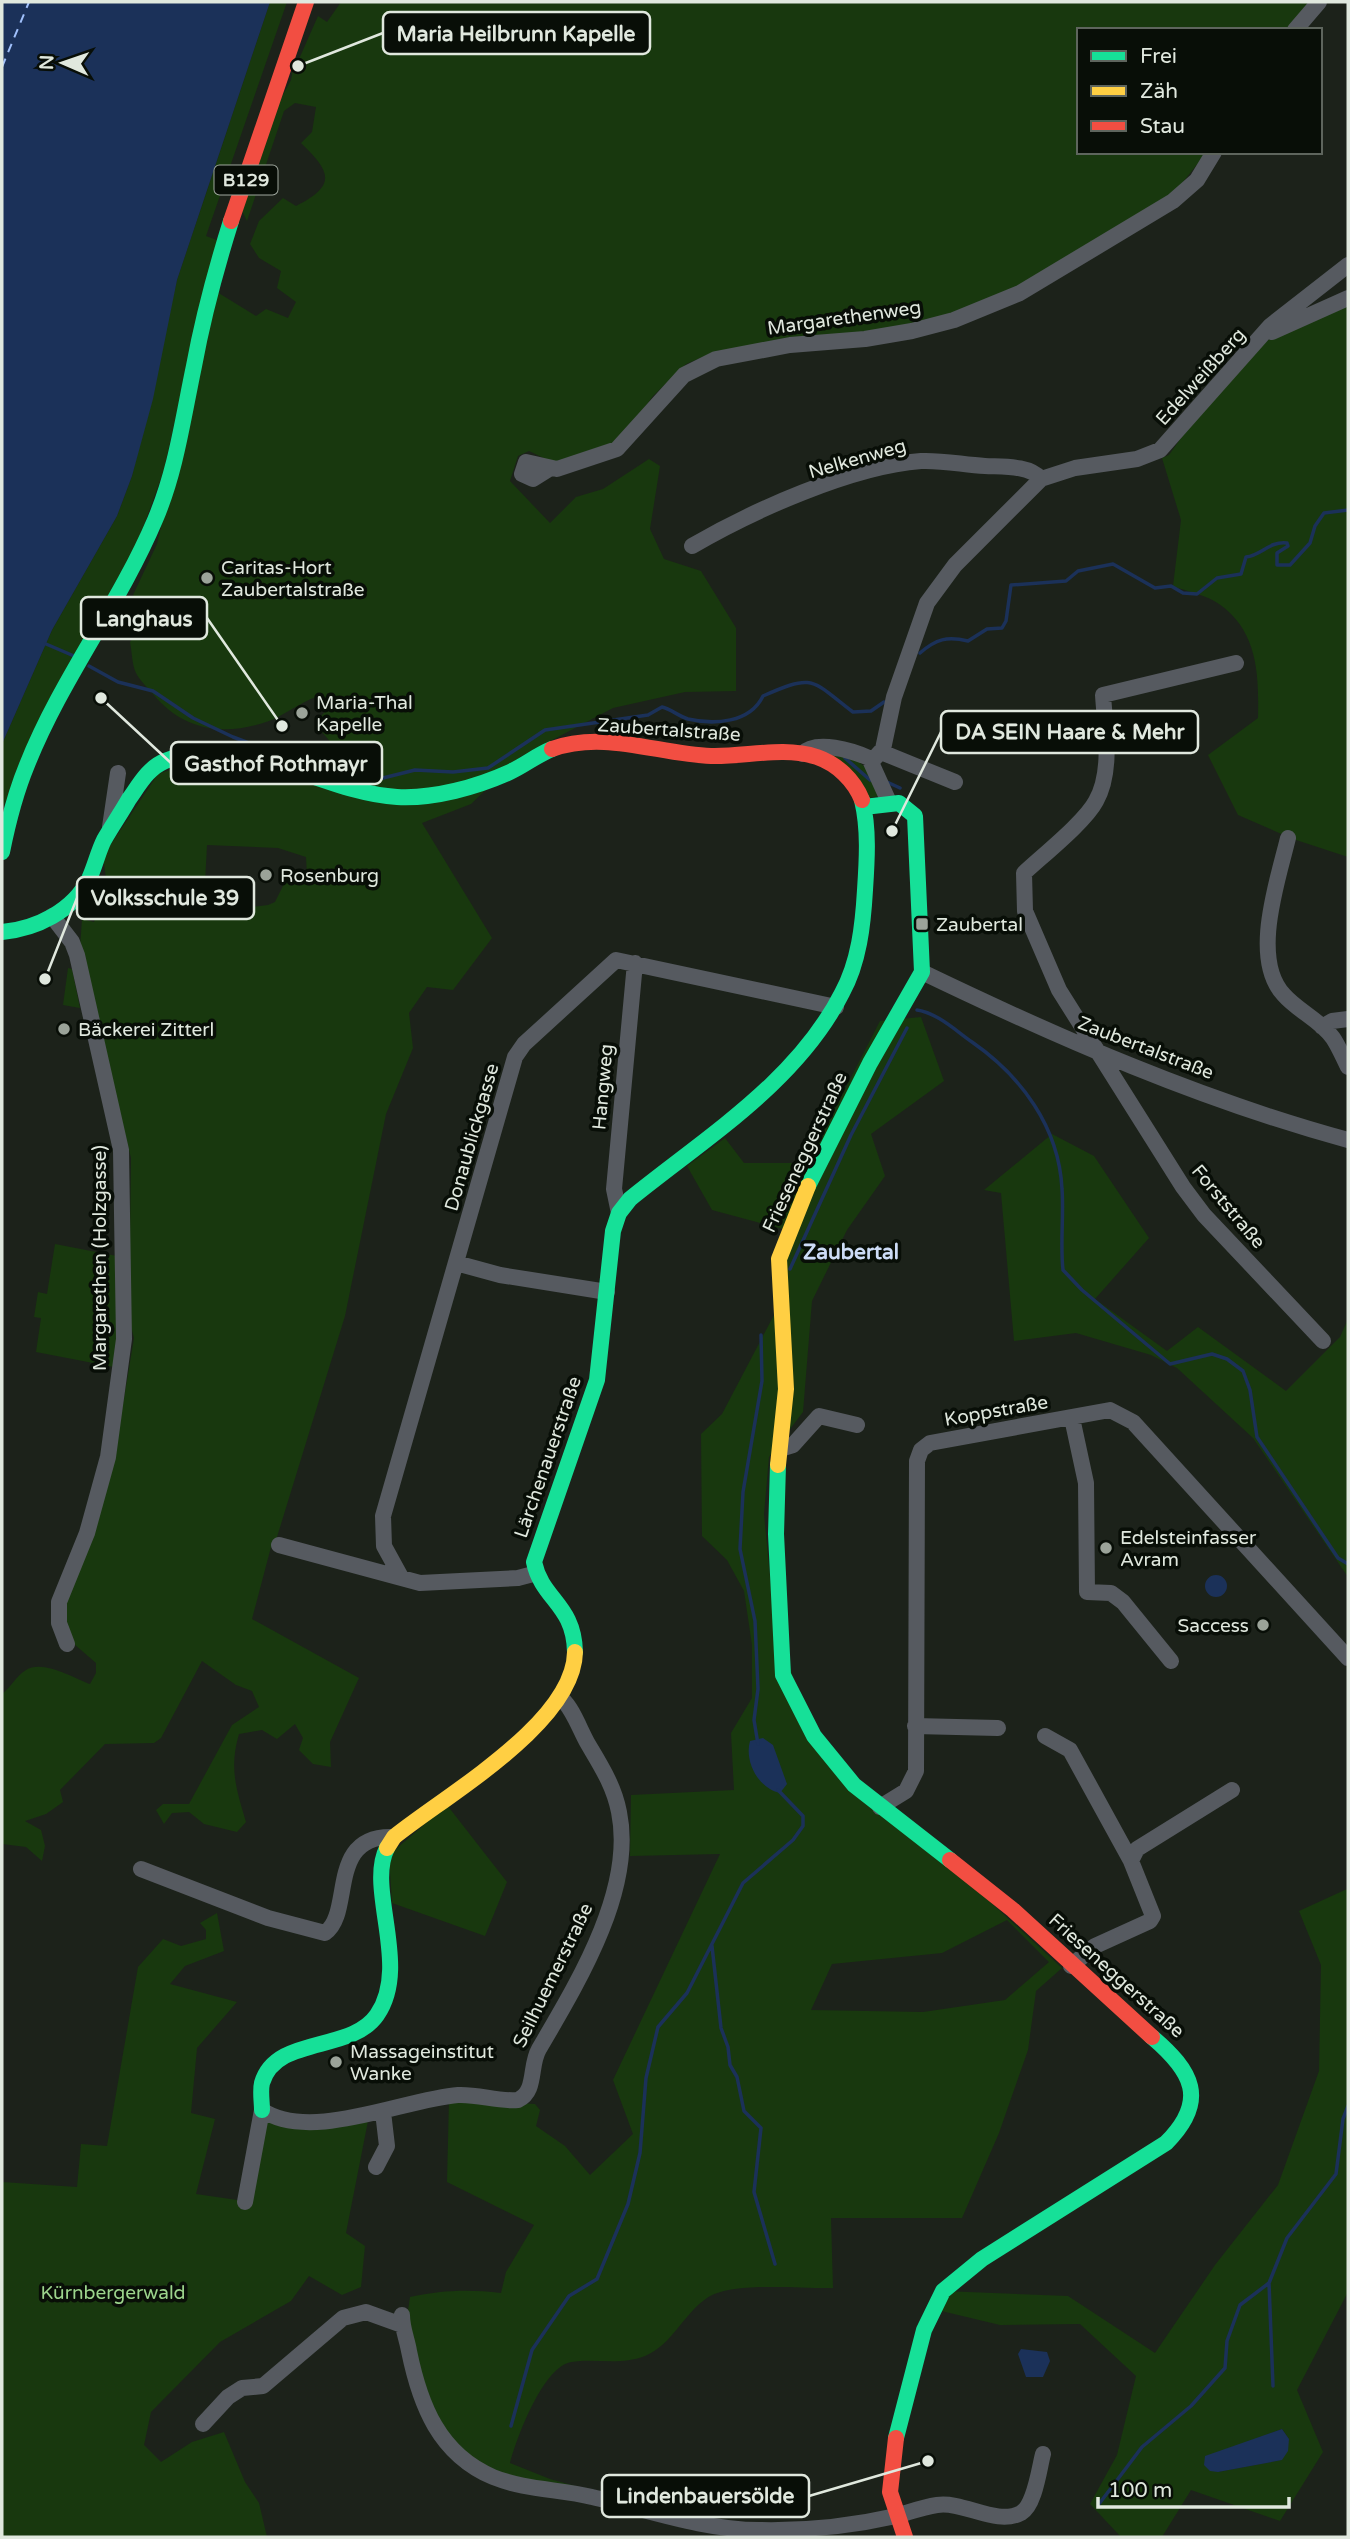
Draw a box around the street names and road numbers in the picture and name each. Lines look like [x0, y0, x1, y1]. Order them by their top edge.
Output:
road number: B129 [215, 166, 278, 195]
street label: Margarethenweg [766, 296, 922, 340]
street label: Edelweißberg [1151, 324, 1250, 430]
street label: Nelkenweg [806, 435, 909, 483]
street label: Zaubertalstraße [597, 714, 741, 746]
street label: Zaubertalstraße [1075, 1012, 1217, 1084]
street label: Hangweg [588, 1043, 618, 1131]
street label: Donaublickgasse [440, 1061, 504, 1214]
street label: Frieseneggerstraße [758, 1069, 852, 1236]
street label: Margarethen (Holzgasse) [89, 1145, 111, 1371]
street label: Forststraße [1187, 1160, 1270, 1253]
street label: Lärchenauerstraße [510, 1374, 586, 1541]
street label: Koppstraße [943, 1391, 1050, 1431]
street label: Seilhuemerstraße [508, 1900, 597, 2051]
street label: Frieseneggerstraße [1044, 1909, 1189, 2042]

